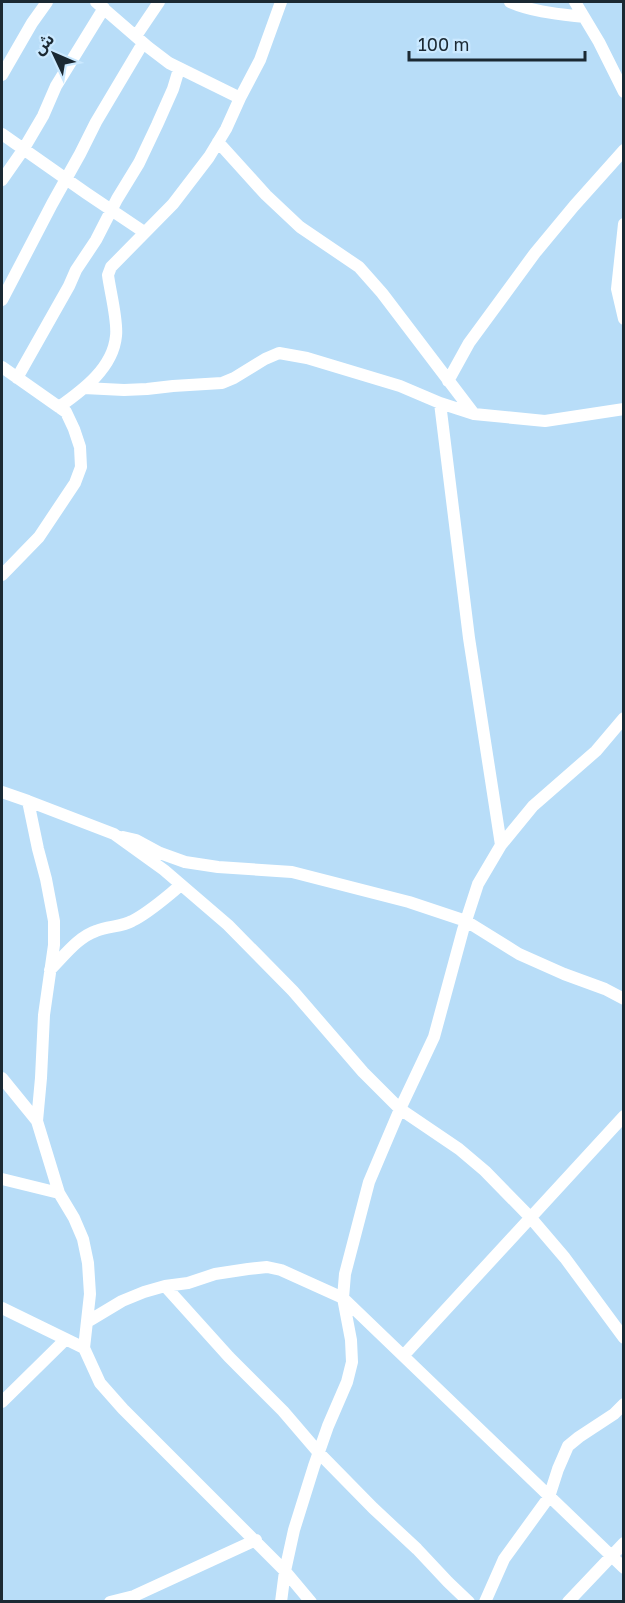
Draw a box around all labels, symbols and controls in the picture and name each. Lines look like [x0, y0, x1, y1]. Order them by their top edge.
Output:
north arrow [24, 24, 84, 84]
scale bar [409, 24, 584, 62]
text: ش [28, 29, 58, 58]
text: 100 m [418, 33, 469, 55]

